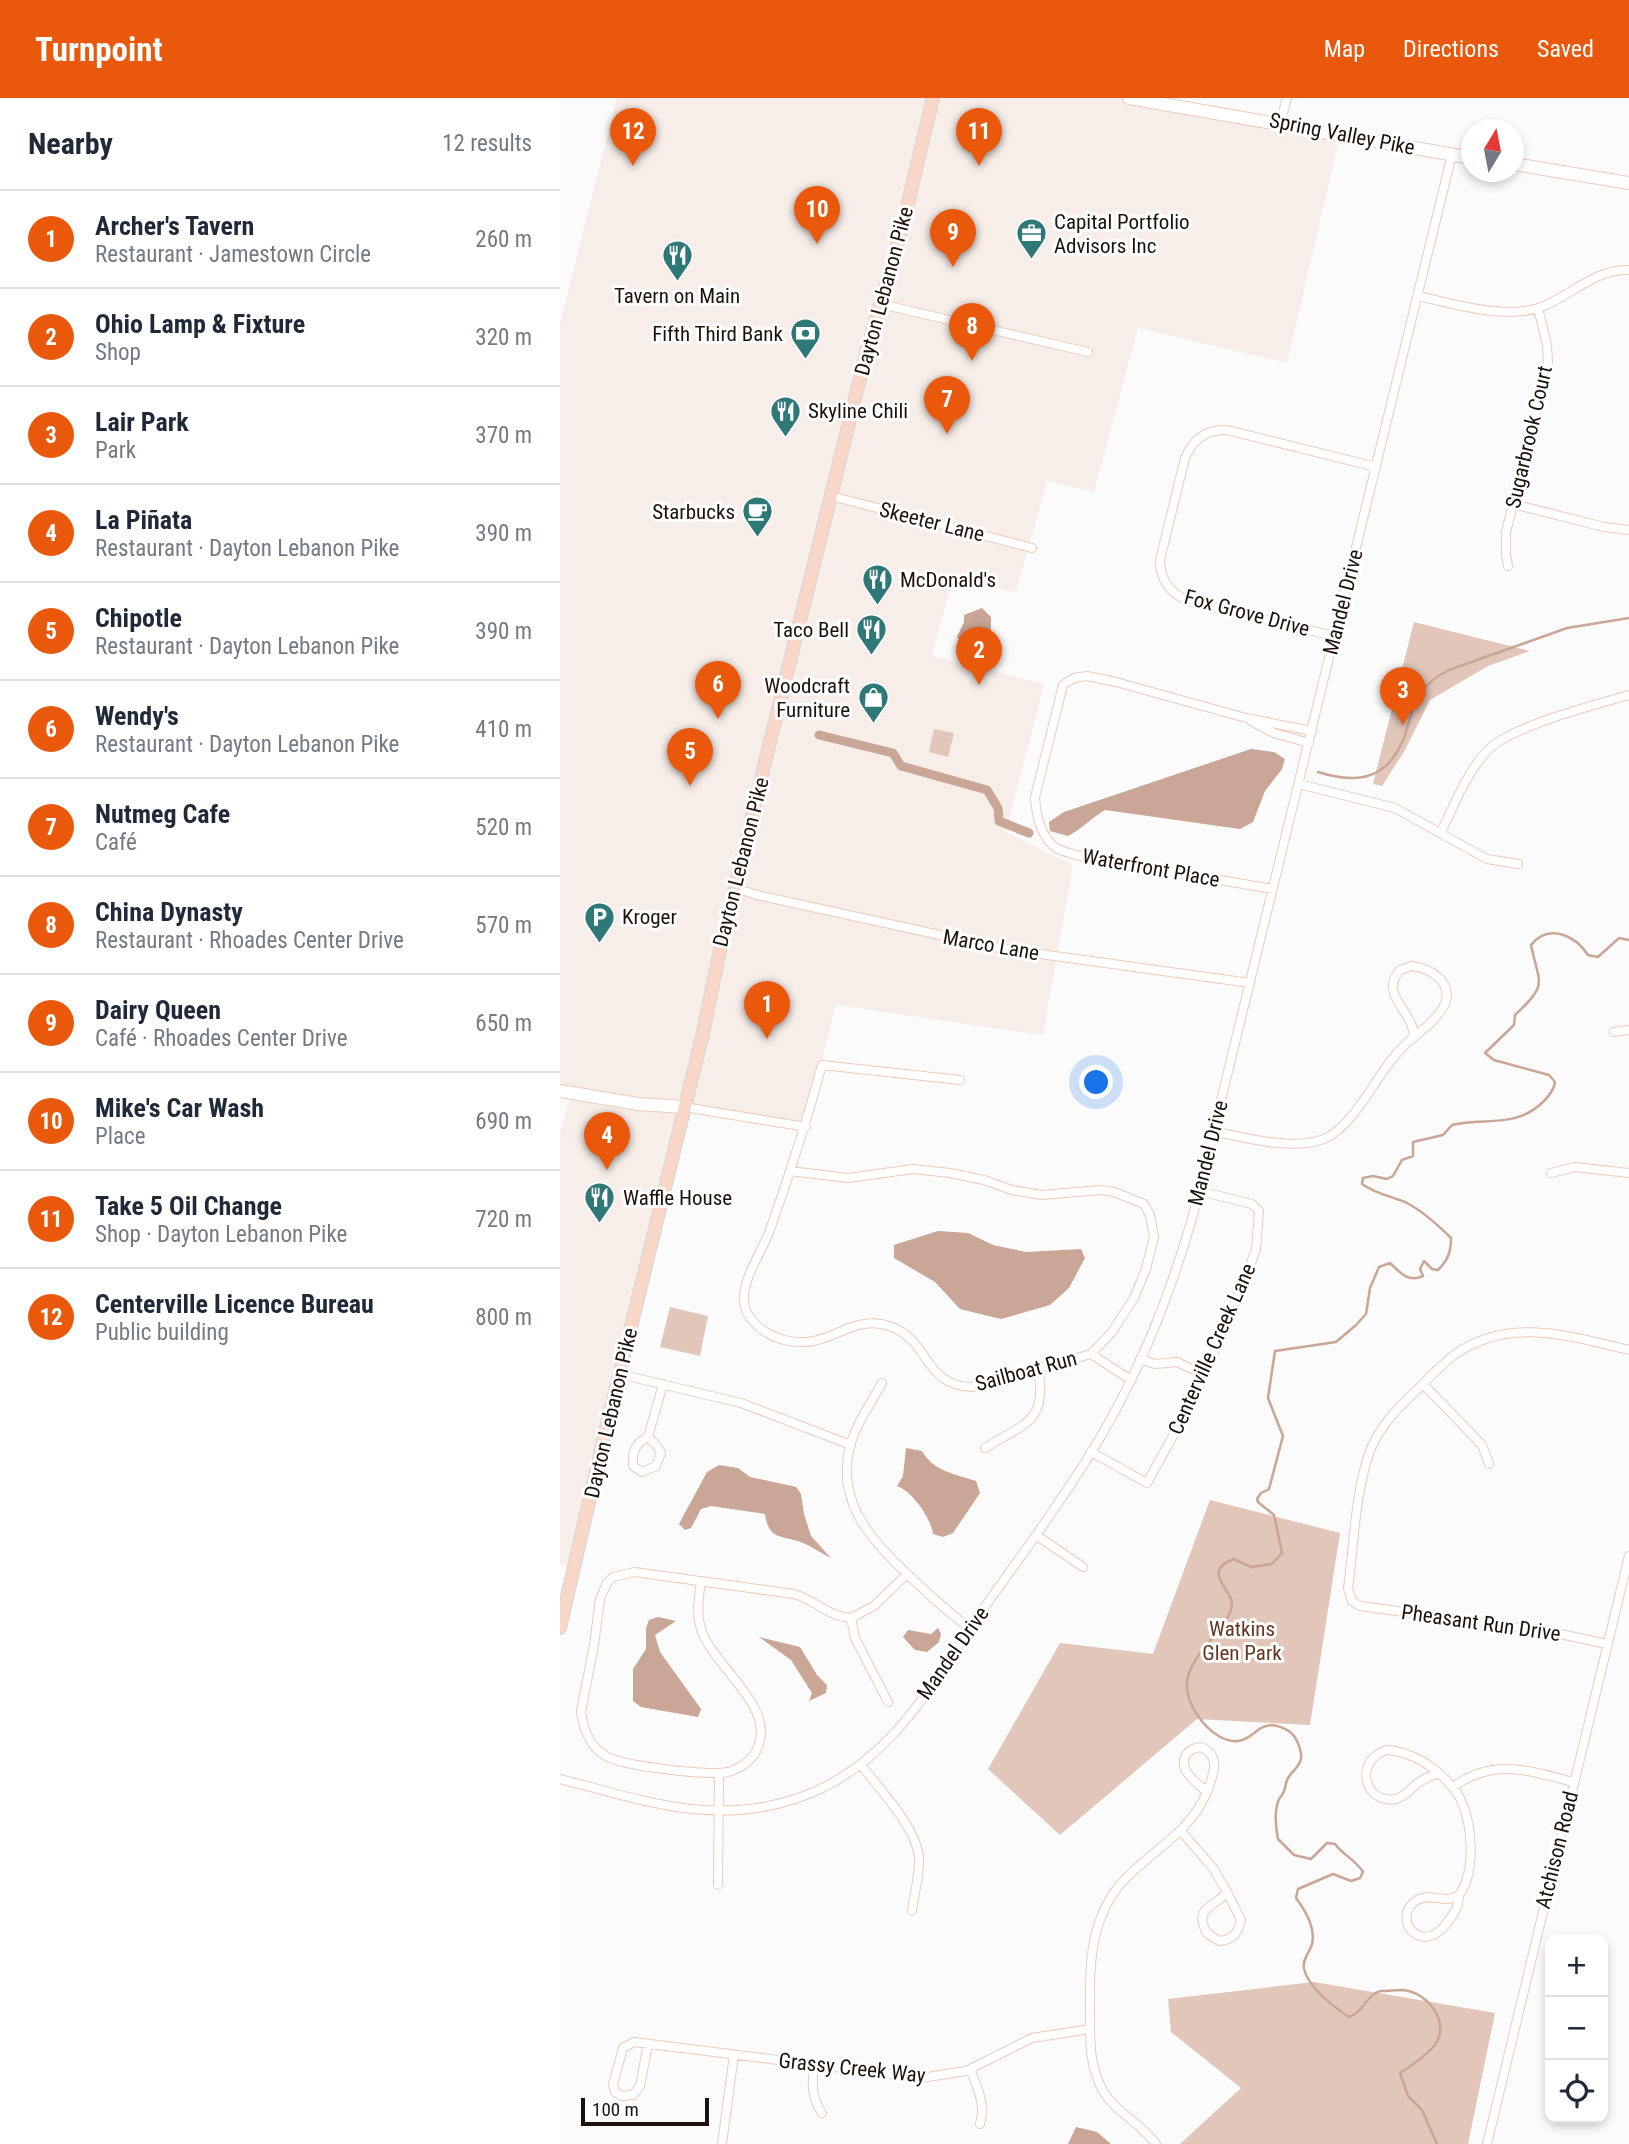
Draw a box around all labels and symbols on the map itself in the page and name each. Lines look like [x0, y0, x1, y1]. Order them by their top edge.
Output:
pin: 12 [610, 108, 656, 166]
pin: 11 [956, 108, 1002, 166]
street label: Spring Valley Pike [1267, 108, 1417, 160]
north arrow [1461, 119, 1524, 182]
pin: 10 [794, 186, 840, 244]
street label: Dayton Lebanon Pike [850, 204, 918, 378]
pin: 9 [930, 209, 976, 267]
place label: Capital Portfolio Advisors Inc [1054, 210, 1190, 258]
office icon: Capital Portfolio Advisors Inc [1014, 217, 1048, 261]
restaurant icon: Tavern on Main [660, 239, 694, 283]
place label: Tavern on Main [614, 284, 740, 308]
pin: 8 [949, 303, 995, 361]
bank icon: Fifth Third Bank [789, 317, 823, 361]
place label: Fifth Third Bank [652, 322, 784, 346]
street label: Sugarbrook Court [1501, 363, 1557, 511]
pin: 7 [924, 376, 970, 434]
restaurant icon: Skyline Chili [768, 394, 802, 438]
place label: Skyline Chili [808, 399, 908, 423]
cafe icon: Starbucks [741, 495, 775, 539]
street label: Skeeter Lane [877, 497, 987, 547]
place label: Starbucks [652, 500, 735, 524]
street label: Mandel Drive [1318, 547, 1368, 657]
restaurant icon: McDonald's [860, 563, 894, 607]
place label: McDonald's [900, 568, 996, 592]
street label: Fox Grove Drive [1182, 585, 1312, 641]
restaurant icon: Taco Bell [855, 613, 889, 657]
place label: Taco Bell [773, 618, 849, 642]
pin: 2 [956, 627, 1002, 685]
pin: 6 [695, 661, 741, 719]
pin: 3 [1380, 667, 1426, 725]
place label: Woodcraft Furniture [764, 674, 850, 722]
shop icon: Woodcraft Furniture [856, 681, 890, 725]
pin: 5 [667, 728, 713, 786]
street label: Dayton Lebanon Pike [708, 775, 774, 949]
street label: Waterfront Place [1080, 844, 1222, 892]
parking icon: Kroger [582, 900, 616, 944]
place label: Kroger [622, 905, 677, 929]
street label: Marco Lane [941, 925, 1041, 965]
pin: 1 [744, 981, 790, 1039]
your location [1079, 1065, 1113, 1099]
street label: Mandel Drive [1183, 1098, 1233, 1208]
pin: 4 [584, 1112, 630, 1170]
restaurant icon: Waffle House [583, 1181, 617, 1225]
place label: Waffle House [623, 1186, 732, 1210]
street label: Centerville Creek Lane [1163, 1260, 1261, 1438]
street label: Dayton Lebanon Pike [580, 1326, 642, 1500]
street label: Sailboat Run [973, 1346, 1079, 1396]
street label: Pheasant Run Drive [1400, 1600, 1562, 1646]
street label: Mandel Drive [912, 1602, 994, 1704]
park label: Watkins Glen Park [1202, 1617, 1282, 1665]
street label: Atchison Road [1531, 1789, 1583, 1911]
street label: Grassy Creek Way [777, 2048, 927, 2088]
scale bar [581, 2095, 709, 2127]

